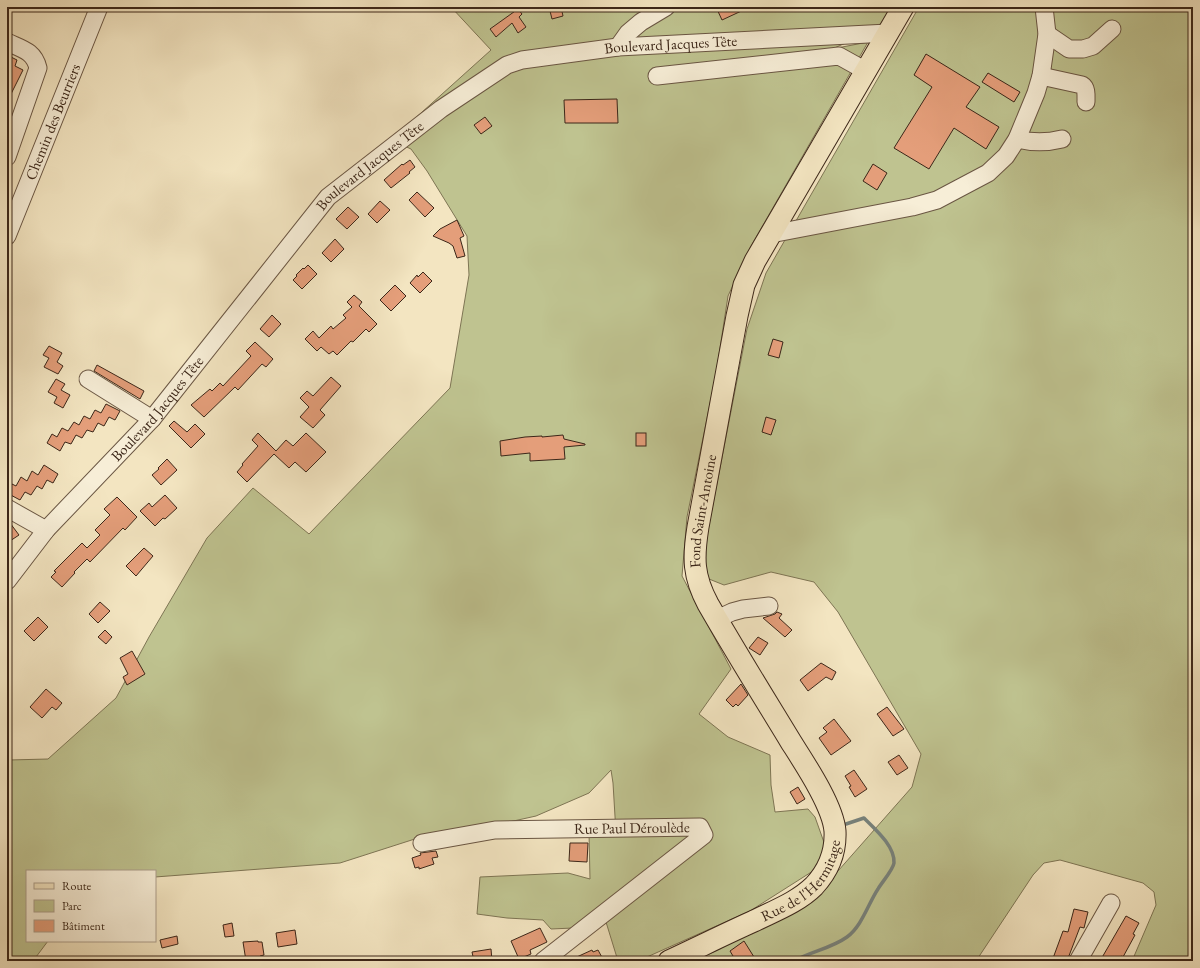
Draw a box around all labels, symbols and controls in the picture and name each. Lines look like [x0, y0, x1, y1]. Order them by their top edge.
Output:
street label: Boulevard Jacques Tête [603, 31, 738, 58]
street label: Chemin des Beurriers [20, 61, 84, 183]
street label: Boulevard Jacques Tête [311, 116, 427, 214]
street label: Boulevard Jacques Tête [107, 352, 207, 465]
street label: Fond Saint-Antoine [685, 453, 720, 569]
street label: Rue Paul Déroulède [574, 817, 690, 838]
street label: Rue de l'Hermitage [758, 839, 844, 925]
legend [26, 870, 156, 942]
text: Route [62, 878, 92, 894]
text: Parc [62, 898, 82, 914]
text: Bâtiment [62, 918, 105, 934]

